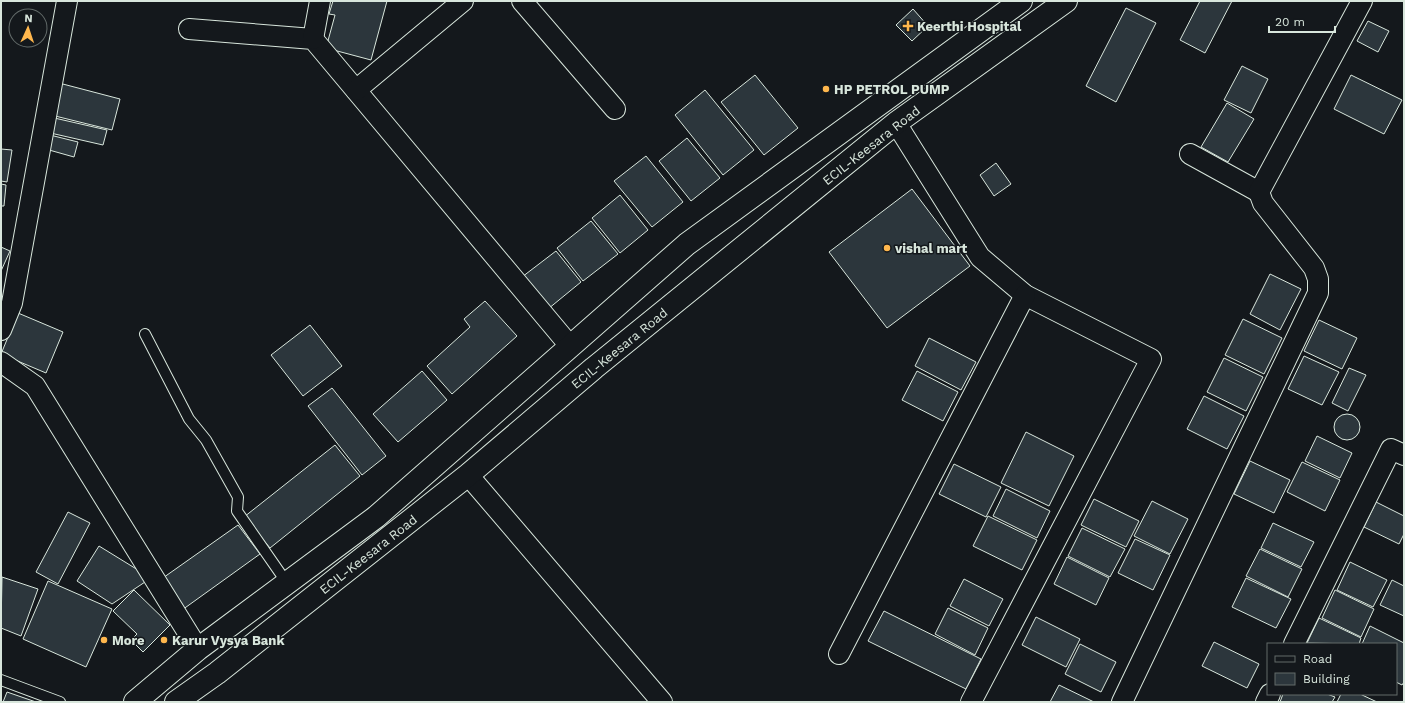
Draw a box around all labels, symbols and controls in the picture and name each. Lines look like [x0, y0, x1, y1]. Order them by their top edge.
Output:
north arrow [8, 8, 48, 48]
scale bar [1269, 8, 1335, 34]
text: N [24, 12, 33, 25]
text: 20 m [1275, 15, 1305, 29]
place label: Keerthi Hospital [917, 19, 1022, 34]
marker: Keerthi Hospital [902, 20, 914, 32]
place label: HP PETROL PUMP [834, 82, 950, 97]
marker: HP PETROL PUMP [821, 84, 831, 94]
street label: ECIL-Keesara Road [820, 103, 923, 188]
place label: vishal mart [894, 241, 968, 256]
marker: vishal mart [882, 243, 892, 253]
street label: ECIL-Keesara Road [568, 305, 671, 392]
street label: ECIL-Keesara Road [317, 512, 420, 597]
place label: More [112, 633, 145, 648]
place label: Karur Vysya Bank [172, 633, 285, 648]
marker: More [99, 635, 109, 645]
marker: Karur Vysya Bank [159, 635, 169, 645]
legend [1267, 643, 1397, 695]
text: Road [1303, 652, 1332, 666]
text: Building [1303, 672, 1350, 686]

